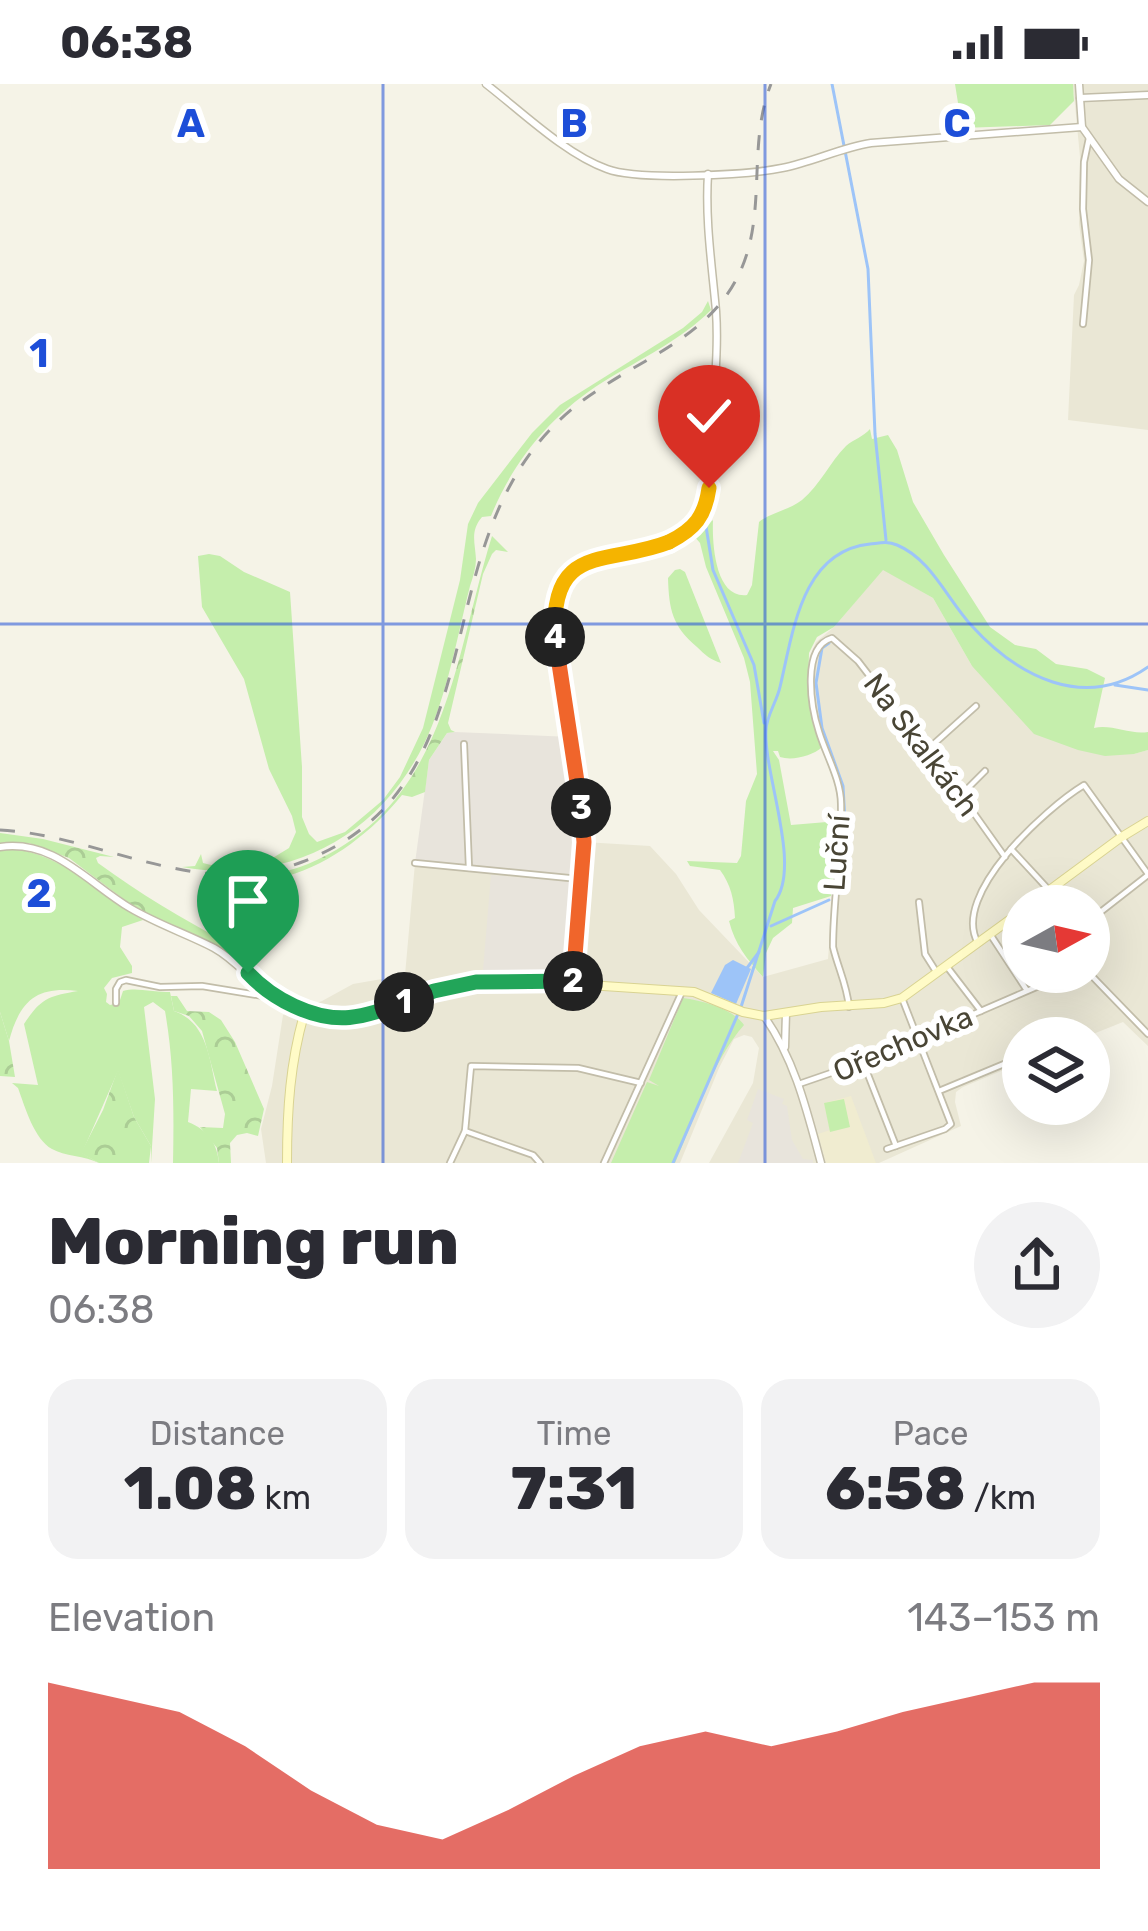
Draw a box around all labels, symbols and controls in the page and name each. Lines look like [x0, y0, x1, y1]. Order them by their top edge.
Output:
text: 06:38 [60, 16, 193, 69]
text: A [177, 101, 205, 147]
text: B [560, 101, 588, 147]
text: C [943, 101, 971, 147]
text: 1 [29, 331, 49, 377]
pin [658, 365, 760, 488]
icon: check [676, 383, 742, 449]
pin: 4 [525, 607, 585, 667]
text: 4 [544, 617, 566, 656]
street label: Na Skalkách [856, 667, 986, 823]
pin: 3 [551, 778, 611, 838]
text: 3 [570, 788, 592, 827]
street label: Luční [816, 812, 858, 892]
pin [197, 850, 299, 973]
icon: arrive [215, 868, 281, 934]
text: 2 [26, 871, 52, 917]
north arrow [1002, 885, 1110, 993]
map controls [1002, 885, 1110, 1125]
pin: 2 [543, 951, 603, 1011]
text: 2 [562, 961, 584, 1000]
pin: 1 [374, 972, 434, 1032]
text: 1 [396, 982, 412, 1021]
street label: Ořechovka [828, 999, 978, 1089]
button: layers [1002, 1017, 1110, 1125]
text: Morning run [48, 1202, 459, 1281]
button: share [974, 1202, 1100, 1328]
text: 06:38 [48, 1287, 155, 1333]
text: Distance [150, 1414, 285, 1453]
text: Time [537, 1414, 611, 1453]
text: Pace [893, 1414, 969, 1453]
text: 1.08 [124, 1453, 257, 1524]
text: 7:31 [511, 1453, 637, 1524]
text: 6:58 [825, 1453, 966, 1524]
text: km [257, 1478, 311, 1517]
text: /km [966, 1478, 1036, 1517]
text: Elevation [48, 1595, 215, 1641]
text: 143–153 m [907, 1595, 1100, 1641]

